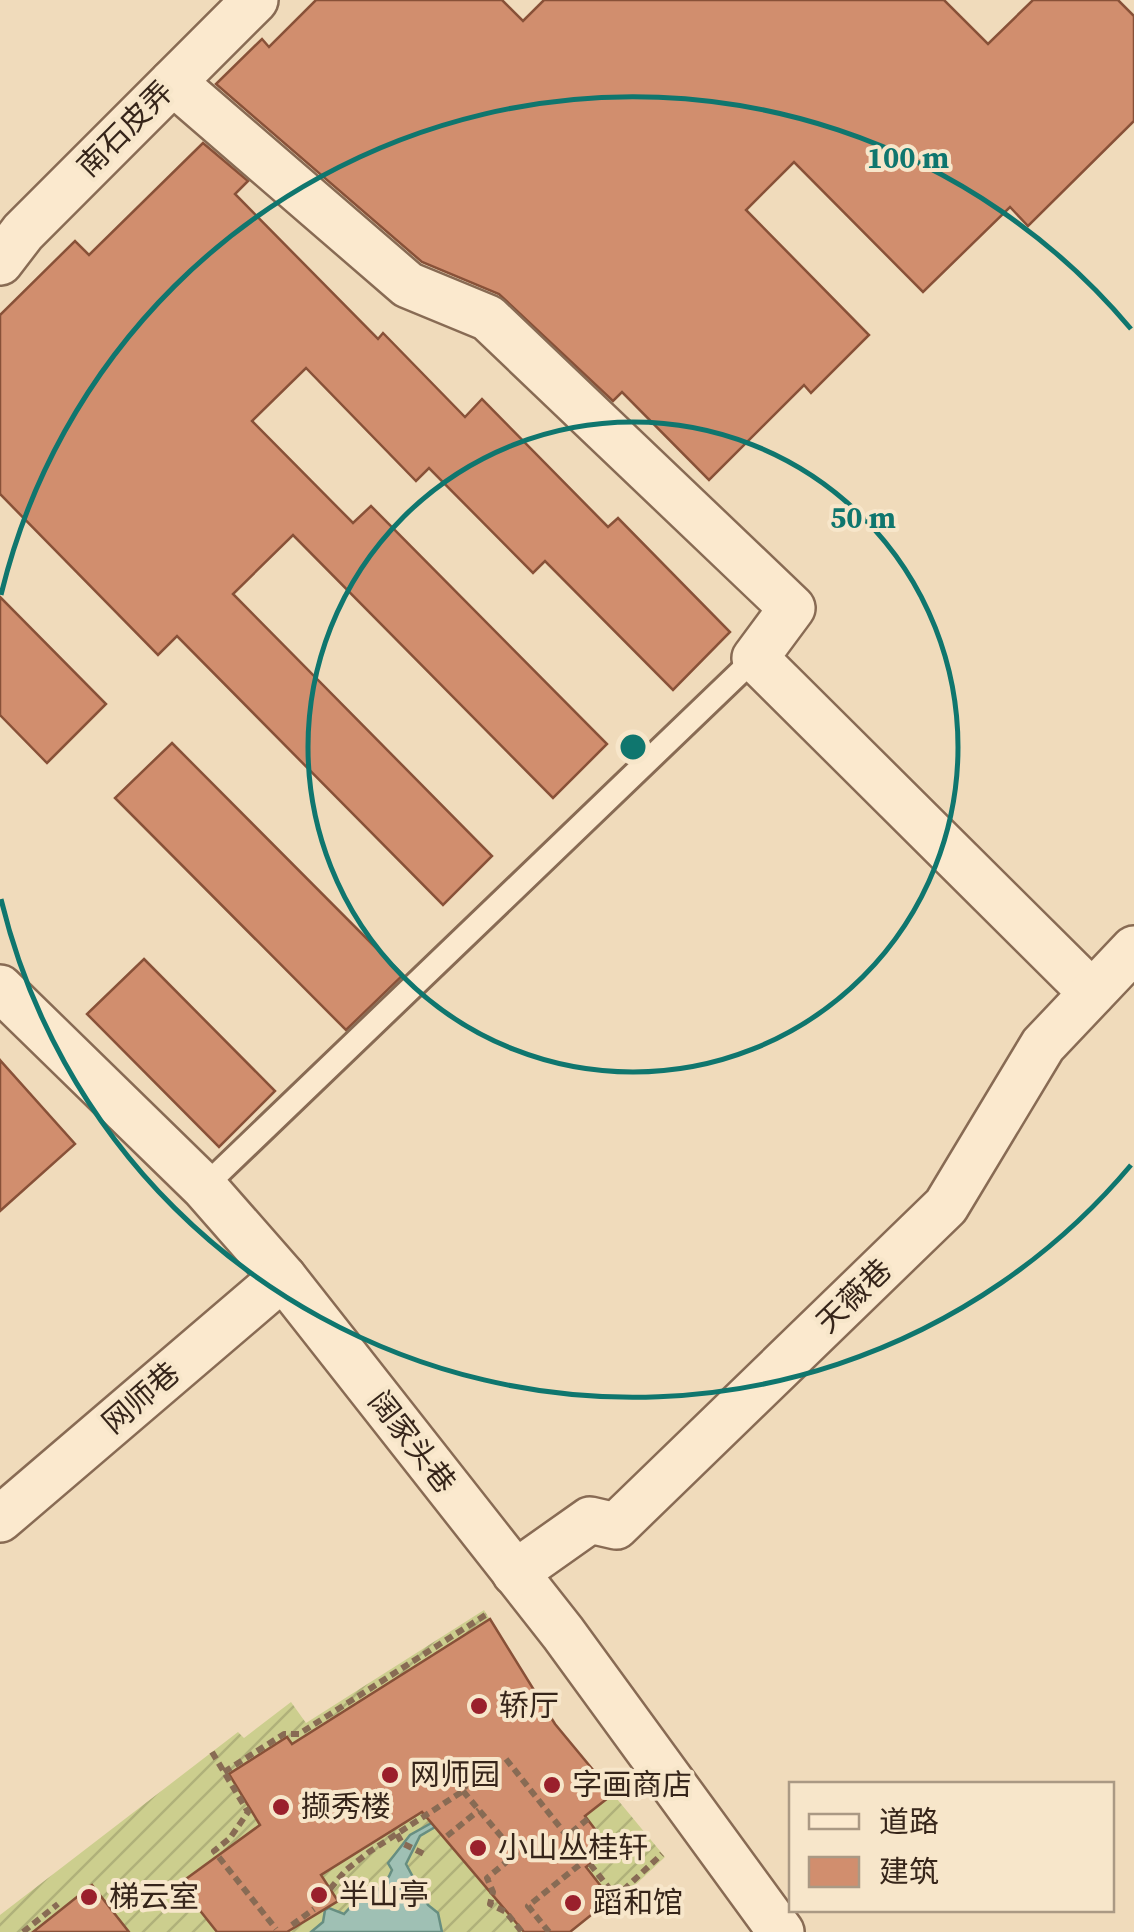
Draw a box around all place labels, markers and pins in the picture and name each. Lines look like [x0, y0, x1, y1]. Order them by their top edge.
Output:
centre of rings [615, 729, 651, 765]
place label: 轿厅 [499, 1685, 559, 1726]
marker: 轿厅 [468, 1695, 490, 1717]
place label: 网师园 [410, 1754, 500, 1795]
marker: 网师园 [379, 1764, 401, 1786]
place label: 字画商店 [572, 1764, 692, 1805]
marker: 字画商店 [541, 1774, 563, 1796]
place label: 撷秀楼 [301, 1786, 391, 1827]
marker: 撷秀楼 [270, 1796, 292, 1818]
place label: 小山丛桂轩 [498, 1827, 648, 1868]
marker: 小山丛桂轩 [467, 1837, 489, 1859]
place label: 半山亭 [339, 1874, 429, 1915]
place label: 梯云室 [109, 1876, 199, 1917]
place label: 蹈和馆 [593, 1882, 683, 1923]
marker: 半山亭 [308, 1884, 330, 1906]
marker: 梯云室 [78, 1886, 100, 1908]
marker: 蹈和馆 [562, 1892, 584, 1914]

